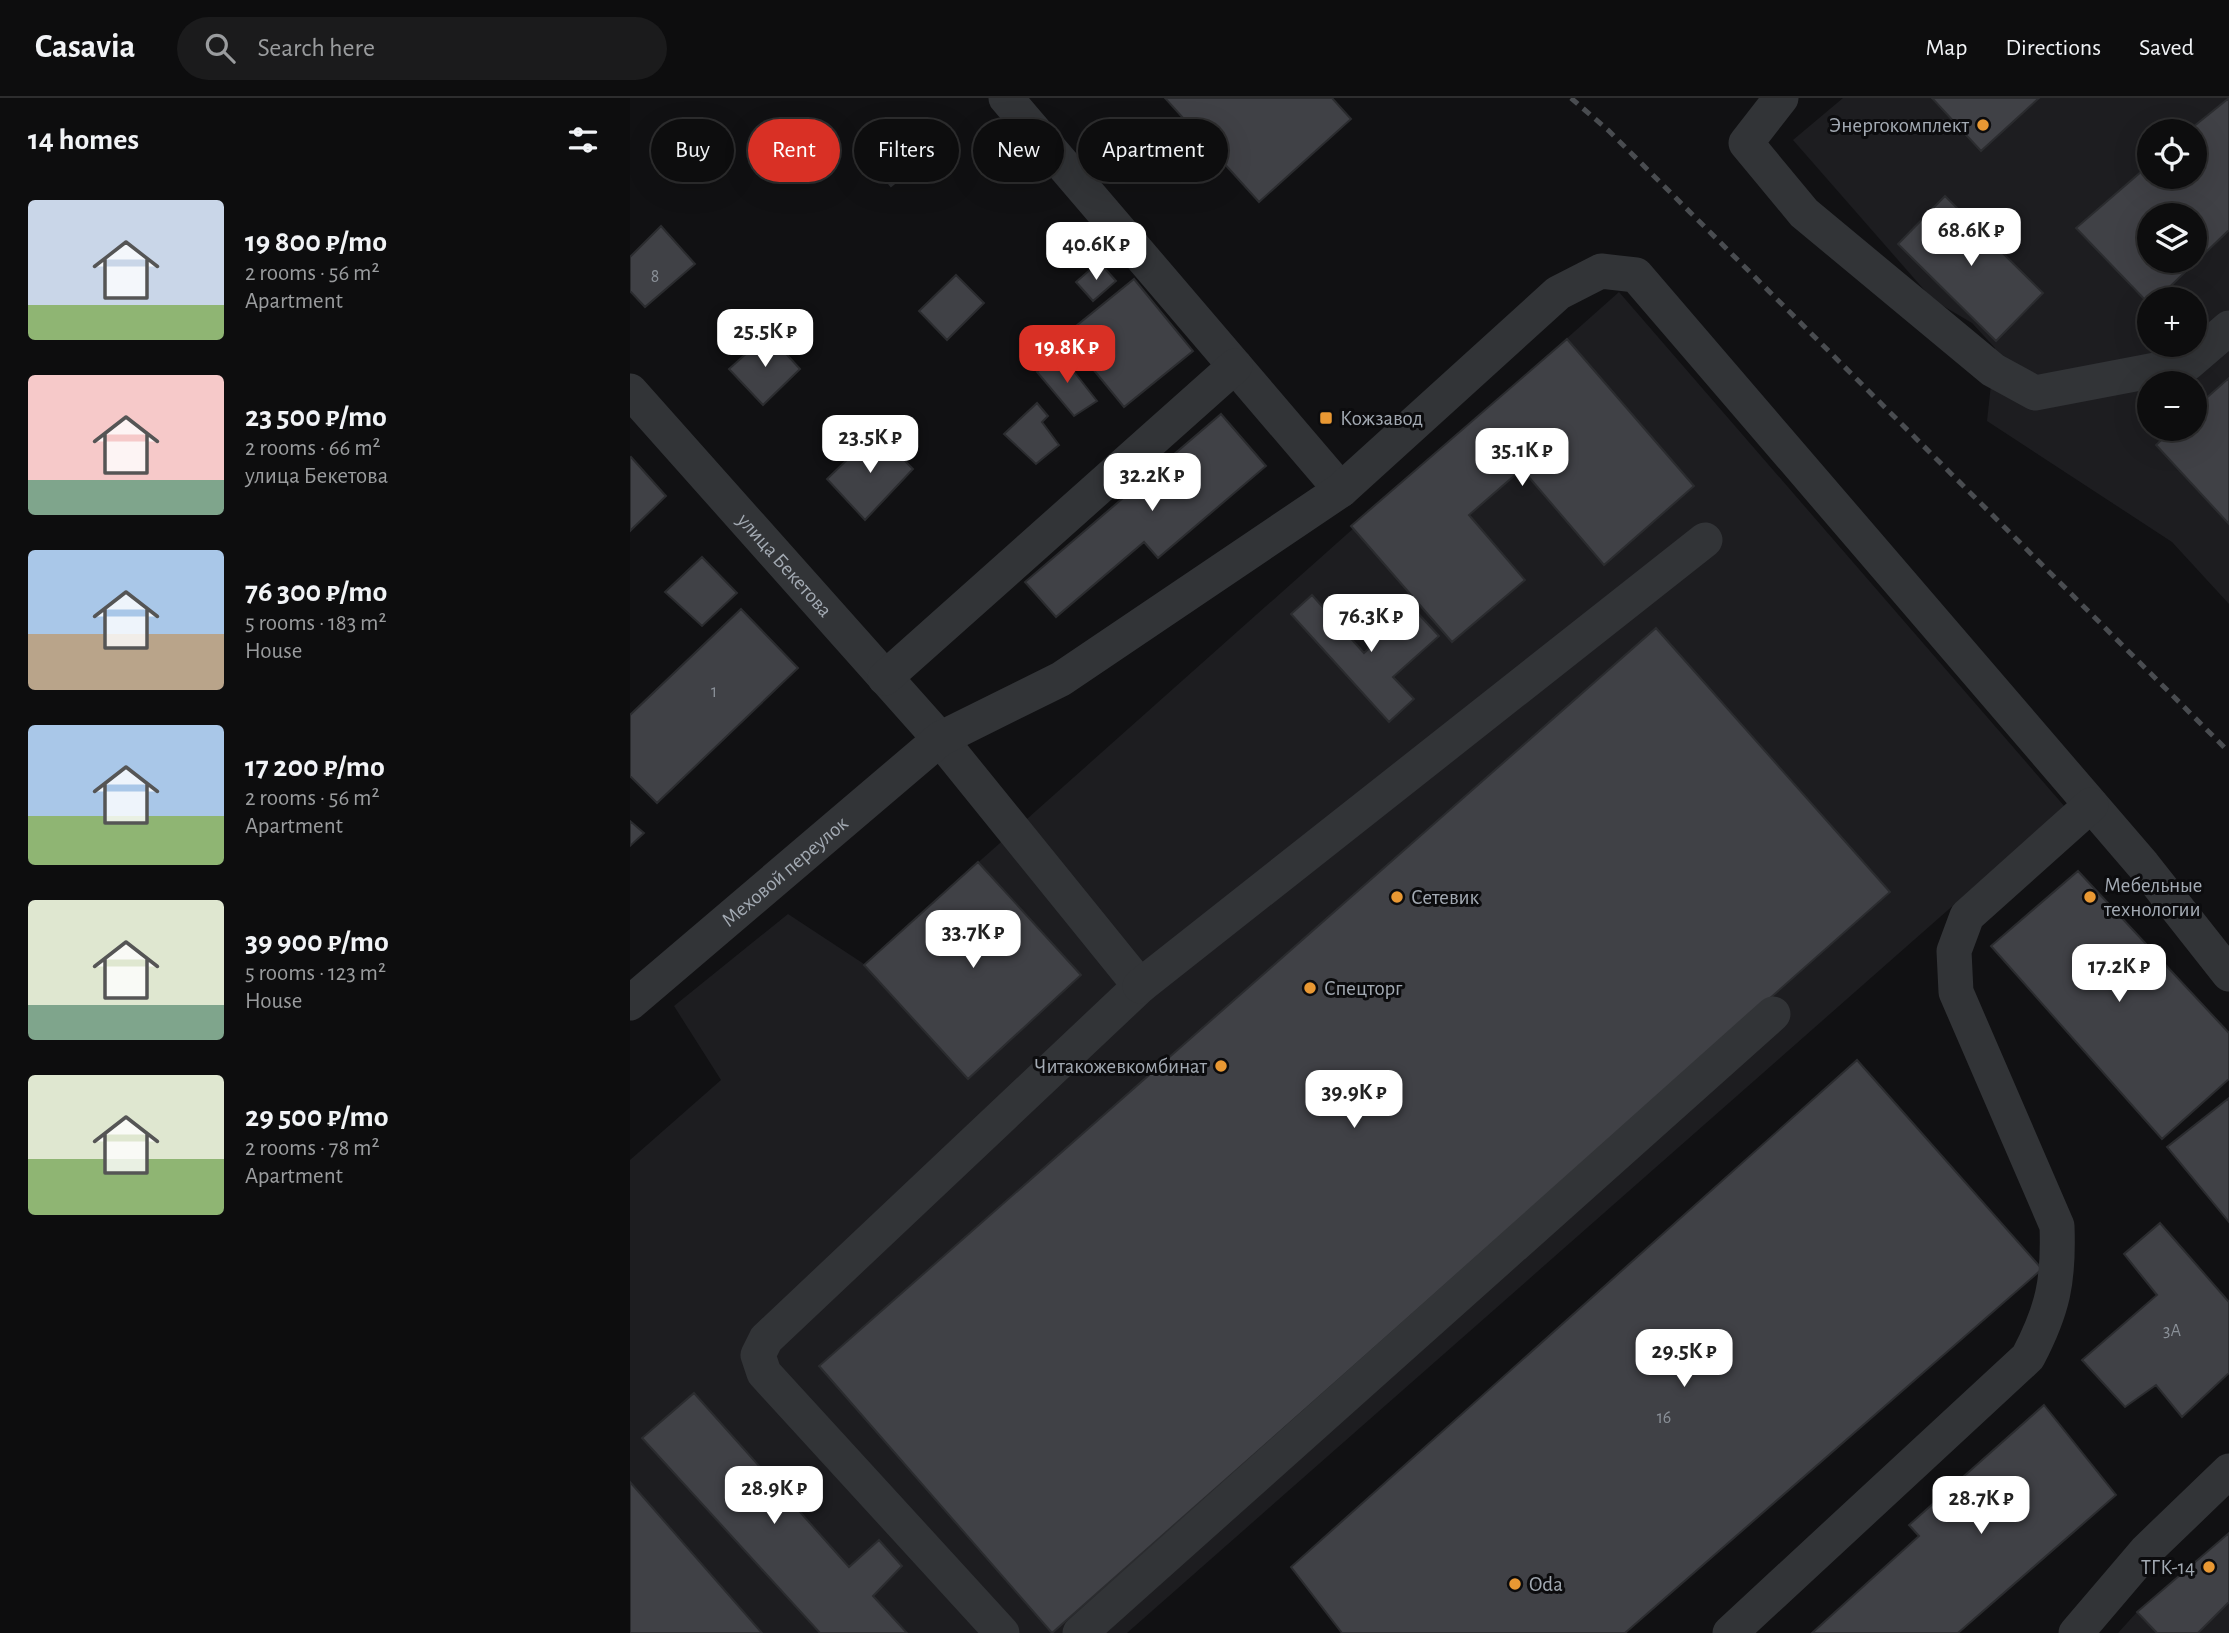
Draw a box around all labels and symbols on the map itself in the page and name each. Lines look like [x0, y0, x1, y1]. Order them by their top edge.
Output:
place label: Энергокомплект [1829, 115, 1969, 136]
marker: Энергокомплект [1975, 117, 1991, 133]
pin: 68.6K ₽ [1906, 208, 2036, 268]
pin: 40.6K ₽ [1031, 222, 1161, 282]
house number: 8 [651, 268, 659, 286]
pin: 25.5K ₽ [700, 310, 830, 369]
pin: 19.8K ₽ [1002, 326, 1132, 385]
place label: Кожзавод [1340, 408, 1423, 429]
marker: Кожзавод [1318, 410, 1334, 426]
pin: 23.5K ₽ [805, 416, 935, 475]
pin: 35.1K ₽ [1457, 428, 1587, 488]
pin: 32.2K ₽ [1087, 454, 1217, 513]
street label: улица Бекетова [733, 508, 837, 621]
pin: 76.3K ₽ [1306, 594, 1436, 654]
house number: 1 [711, 683, 717, 701]
street label: Меховой переулок [717, 812, 852, 931]
place label: Мебельные технологии [2103, 875, 2203, 920]
place label: Сетевик [1411, 887, 1479, 908]
marker: Сетевик [1389, 889, 1405, 905]
marker: Мебельные технологии [2082, 889, 2098, 905]
pin: 33.7K ₽ [908, 910, 1038, 970]
pin: 17.2K ₽ [2054, 944, 2184, 1004]
place label: Спецторг [1324, 978, 1403, 999]
marker: Спецторг [1302, 980, 1318, 996]
place label: Читакожевкомбинат [1034, 1056, 1207, 1077]
marker: Читакожевкомбинат [1213, 1058, 1229, 1074]
pin: 39.9K ₽ [1289, 1070, 1419, 1130]
house number: 3А [2163, 1322, 2181, 1340]
pin: 29.5K ₽ [1619, 1330, 1749, 1389]
house number: 16 [1657, 1409, 1671, 1427]
pin: 28.9K ₽ [709, 1466, 839, 1526]
pin: 28.7K ₽ [1916, 1476, 2046, 1536]
place label: ТГК-14 [2141, 1557, 2195, 1578]
marker: ТГК-14 [2201, 1559, 2217, 1575]
place label: Oda [1529, 1574, 1563, 1595]
marker: Oda [1507, 1576, 1523, 1592]

